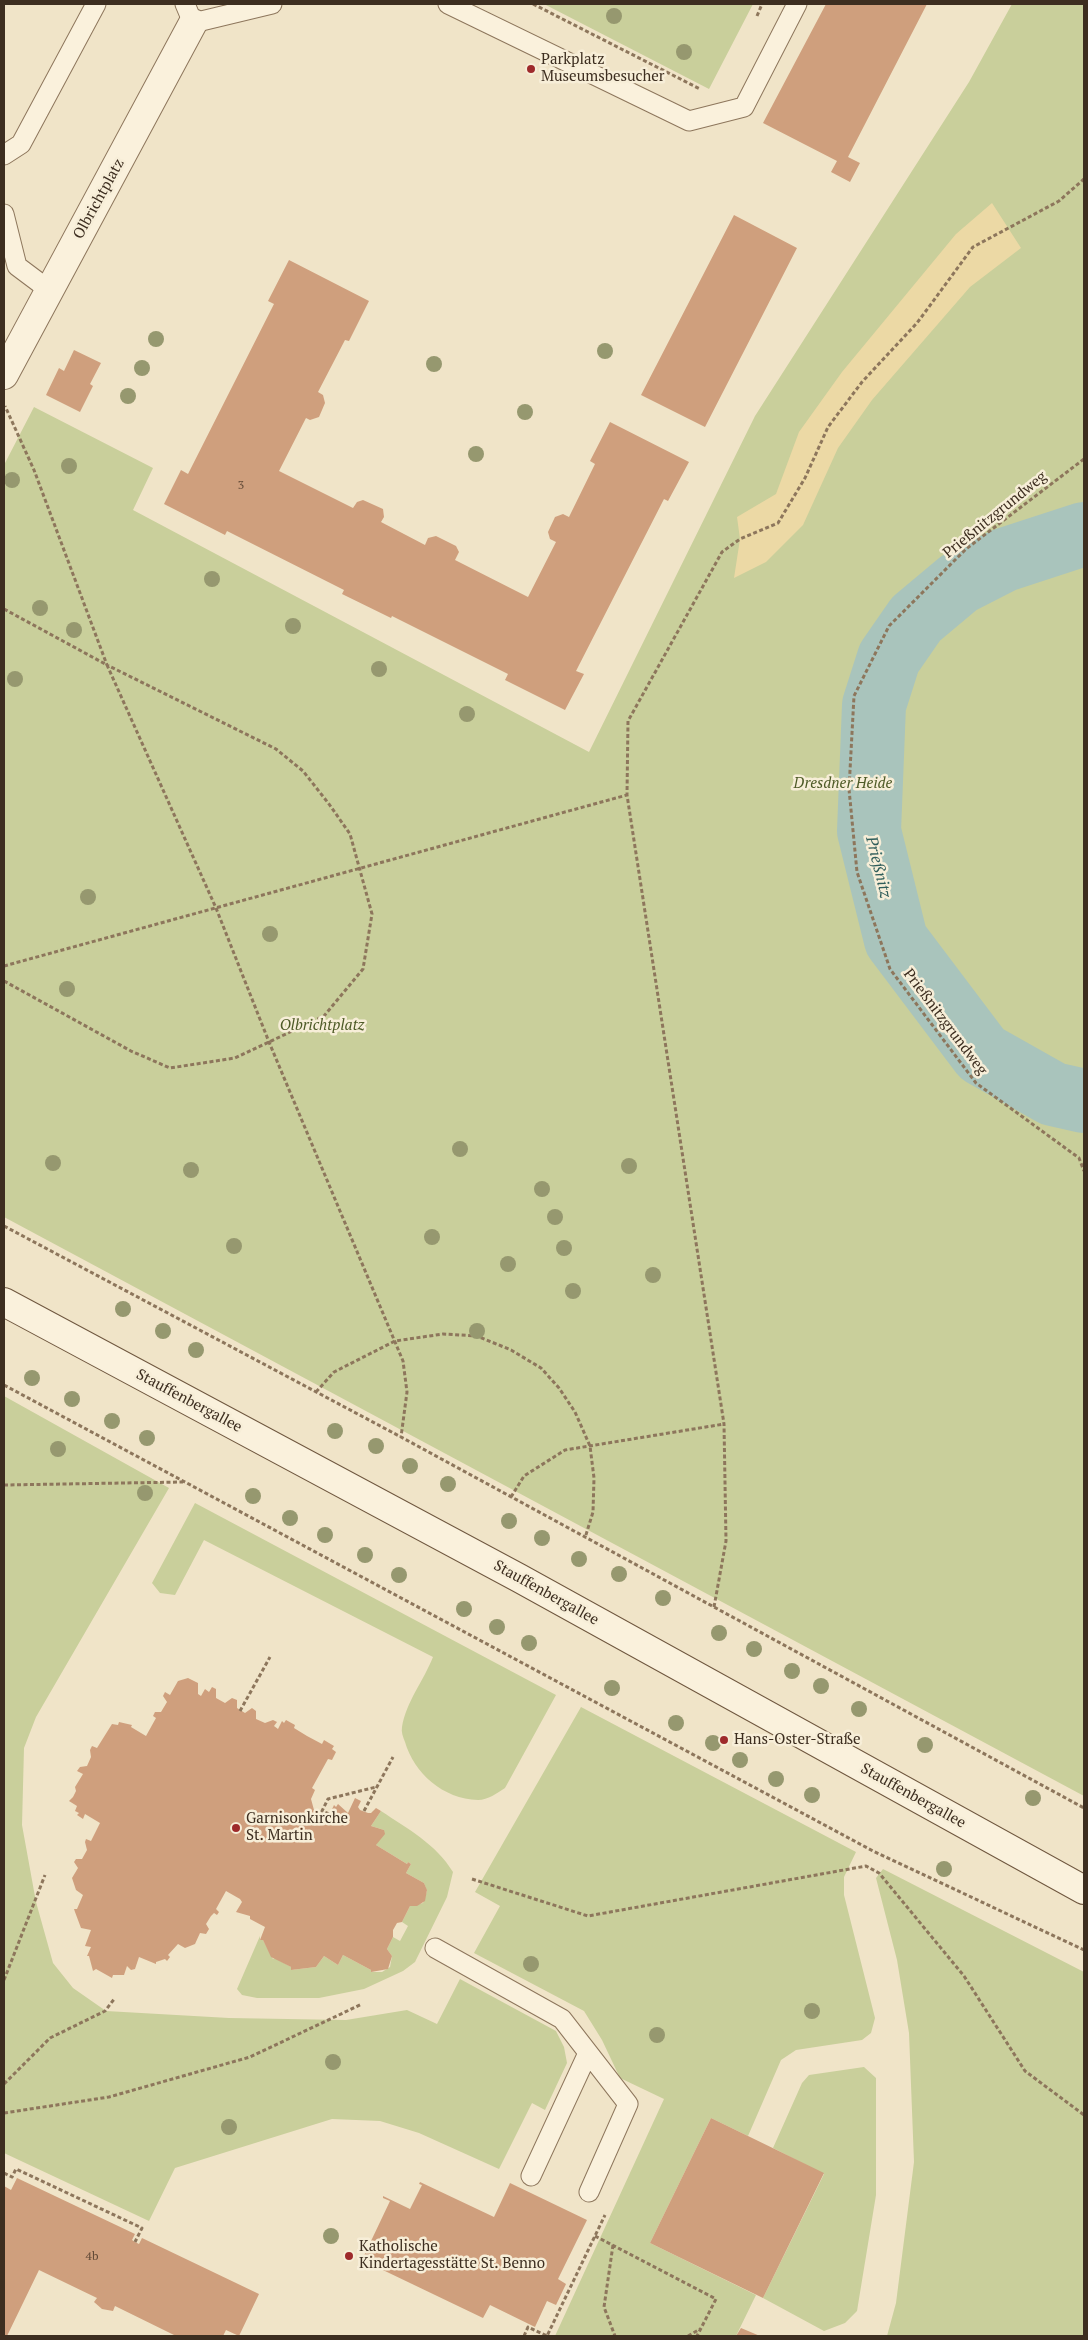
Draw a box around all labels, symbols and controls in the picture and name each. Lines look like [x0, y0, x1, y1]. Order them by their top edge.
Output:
place label: Parkplatz Museumsbesucher [541, 51, 665, 86]
marker: Parkplatz Museumsbesucher [525, 63, 537, 75]
street label: Olbrichtplatz [70, 156, 128, 242]
street label: Prießnitzgrundweg [940, 468, 1050, 562]
house number: 3 [238, 479, 244, 493]
park label: Dresdner Heide [794, 775, 892, 793]
water label: Prießnitz [861, 834, 895, 900]
street label: Prießnitzgrundweg [899, 965, 991, 1079]
park label: Olbrichtplatz [280, 1017, 364, 1035]
street label: Stauffenbergallee [133, 1366, 245, 1436]
street label: Stauffenbergallee [490, 1557, 602, 1629]
place label: Hans-Oster-Straße [734, 1731, 861, 1749]
marker: Hans-Oster-Straße [718, 1734, 730, 1746]
street label: Stauffenbergallee [857, 1760, 969, 1832]
place label: Garnisonkirche St. Martin [246, 1810, 348, 1845]
marker: Garnisonkirche St. Martin [230, 1822, 242, 1834]
place label: Katholische Kindertagesstätte St. Benno [359, 2238, 545, 2273]
house number: 4b [86, 2250, 98, 2264]
marker: Katholische Kindertagesstätte St. Benno [343, 2250, 355, 2262]

